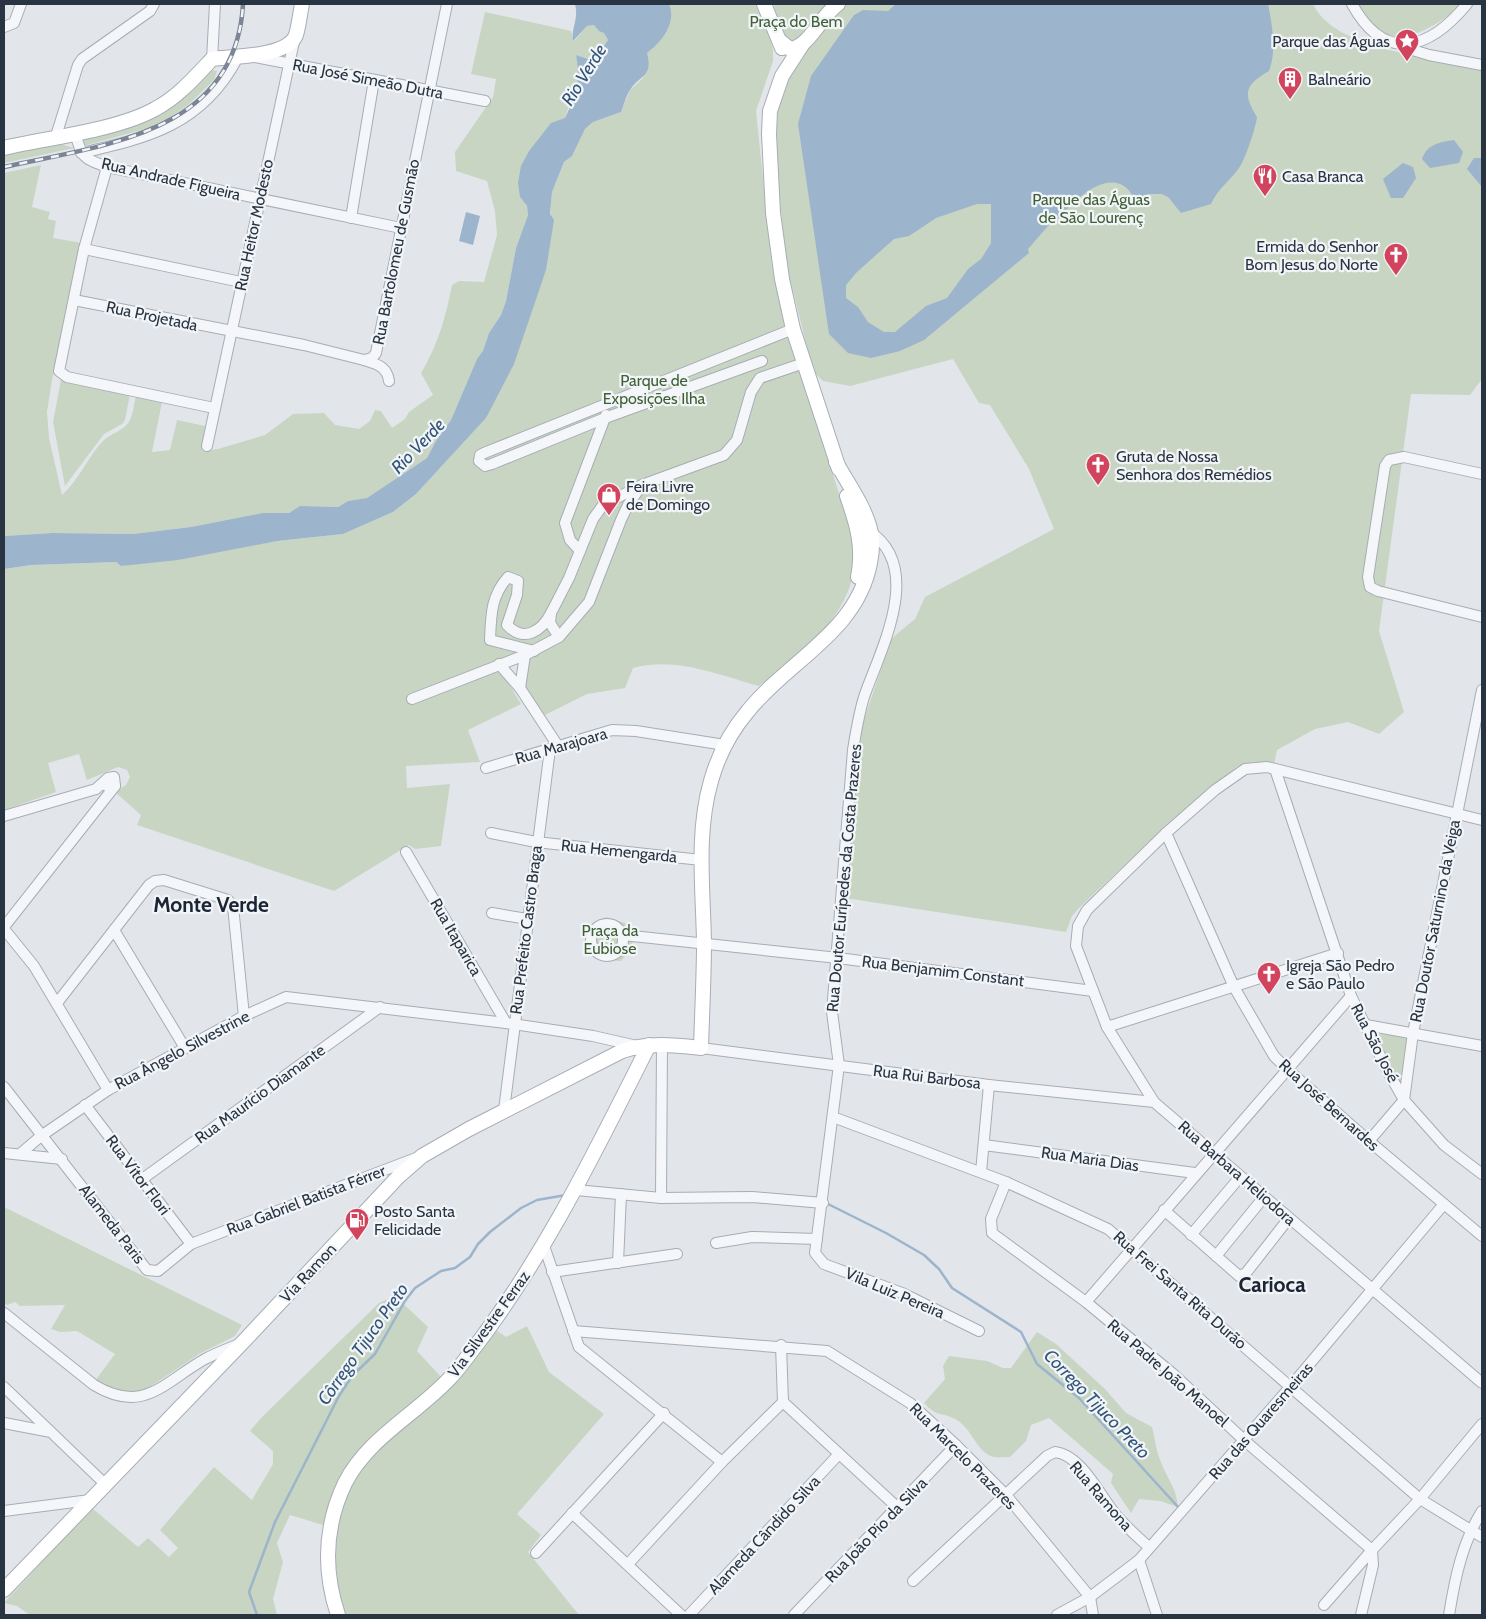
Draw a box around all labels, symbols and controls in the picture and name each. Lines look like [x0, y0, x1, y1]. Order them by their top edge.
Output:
park label: Praça do Bem [749, 12, 843, 31]
place icon: Parque das Águas [1394, 28, 1420, 62]
place label: Parque das Águas [1272, 32, 1390, 51]
water label: Rio Verde [557, 40, 611, 110]
street label: Rua José Simeão Dutra [291, 55, 445, 103]
building icon: Balneário [1277, 66, 1303, 100]
place label: Balneário [1308, 70, 1371, 89]
street label: Rua Andrade Figueira [100, 154, 243, 204]
street label: Rua Heitor Modesto [231, 157, 277, 293]
street label: Rua Bartolomeu de Gusmão [369, 157, 423, 347]
restaurant icon: Casa Branca [1252, 163, 1278, 197]
place label: Casa Branca [1282, 167, 1364, 186]
park label: Parque das Águas de São Lourenç [1032, 190, 1150, 227]
place label: Ermida do Senhor Bom Jesus do Norte [1245, 237, 1379, 274]
church icon: Ermida do Senhor Bom Jesus do Norte [1383, 242, 1409, 276]
street label: Rua Projetada [105, 297, 200, 335]
park label: Parque de Exposições Ilha [603, 371, 706, 408]
water label: Rio Verde [386, 414, 450, 478]
place label: Gruta de Nossa Senhora dos Remédios [1116, 447, 1272, 484]
church icon: Gruta de Nossa Senhora dos Remédios [1085, 452, 1111, 486]
place label: Feira Livre de Domingo [626, 477, 710, 514]
shop icon: Feira Livre de Domingo [596, 482, 622, 516]
street label: Rua Marajoara [513, 724, 609, 768]
street label: Rua Doutor Eurípedes da Costa Prazeres [823, 743, 865, 1013]
street label: Rua Doutor Saturnino da Veiga [1406, 818, 1464, 1024]
street label: Rua Hemengarda [560, 835, 678, 867]
street label: Rua Prefeito Castro Braga [506, 844, 546, 1016]
district label: Monte Verde [153, 892, 269, 917]
street label: Rua Itaparica [426, 895, 486, 979]
park label: Praça da Eubiose [582, 921, 639, 958]
street label: Rua Benjamim Constant [861, 952, 1026, 990]
place label: Igreja São Pedro e São Paulo [1286, 956, 1395, 993]
church icon: Igreja São Pedro e São Paulo [1256, 961, 1282, 995]
street label: Rua São José [1347, 1000, 1403, 1086]
street label: Rua Ângelo Silvestrine [111, 1006, 253, 1094]
street label: Rua Maurício Diamante [191, 1040, 329, 1148]
street label: Rua José Bernardes [1275, 1055, 1383, 1155]
street label: Rua Rui Barbosa [872, 1061, 982, 1093]
street label: Rua Barbara Heliodora [1174, 1117, 1300, 1229]
street label: Rua Vítor Flori [102, 1131, 174, 1219]
street label: Rua Maria Dias [1040, 1143, 1141, 1175]
street label: Rua Gabriel Batista Férrer [224, 1161, 389, 1239]
street label: Alameda Paris [75, 1181, 149, 1268]
place label: Posto Santa Felicidade [374, 1202, 455, 1239]
fuel station icon: Posto Santa Felicidade [344, 1207, 370, 1241]
street label: Rua Frei Santa Rita Durão [1110, 1227, 1251, 1353]
street label: Via Ramon [276, 1239, 340, 1307]
street label: Vila Luiz Pereira [843, 1264, 948, 1323]
street label: Via Silvestre Ferraz [444, 1267, 534, 1381]
district label: Carioca [1238, 1272, 1306, 1297]
water label: Côrrego Tijuco Preto [313, 1279, 413, 1409]
street label: Rua Padre João Manoel [1104, 1315, 1233, 1431]
water label: Corrego Tijuco Preto [1039, 1345, 1155, 1463]
street label: Rua das Quaresmeiras [1205, 1358, 1317, 1483]
street label: Rua Marcelo Prazeres [906, 1399, 1020, 1513]
street label: Rua Ramona [1066, 1457, 1137, 1535]
street label: Alameda Cândido Silva [704, 1471, 824, 1598]
street label: Rua João Pio da Silva [821, 1473, 931, 1586]

